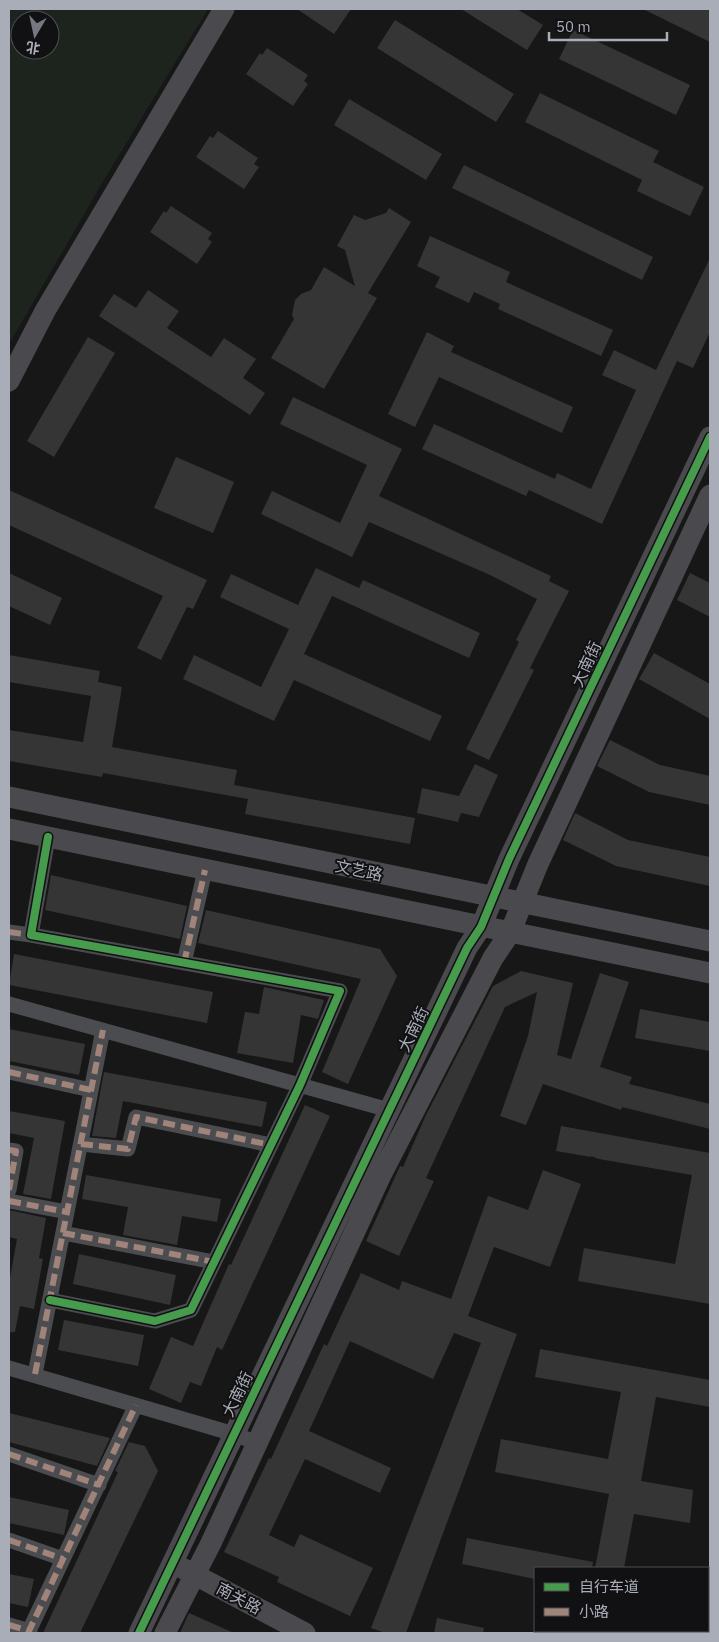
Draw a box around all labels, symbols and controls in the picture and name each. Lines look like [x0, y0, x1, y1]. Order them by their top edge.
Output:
north arrow [10, 10, 60, 60]
scale bar [549, 10, 666, 42]
text: 50 m [556, 17, 591, 36]
text: 北 [25, 38, 41, 58]
street label: 大南街 [567, 638, 605, 690]
street label: 文艺路 [333, 855, 385, 885]
street label: 大南街 [393, 1003, 433, 1055]
street label: 大南街 [217, 1368, 257, 1420]
legend [534, 1567, 709, 1632]
text: 自行车道 [579, 1577, 639, 1596]
street label: 南关路 [213, 1578, 265, 1618]
text: 小路 [579, 1602, 609, 1621]

